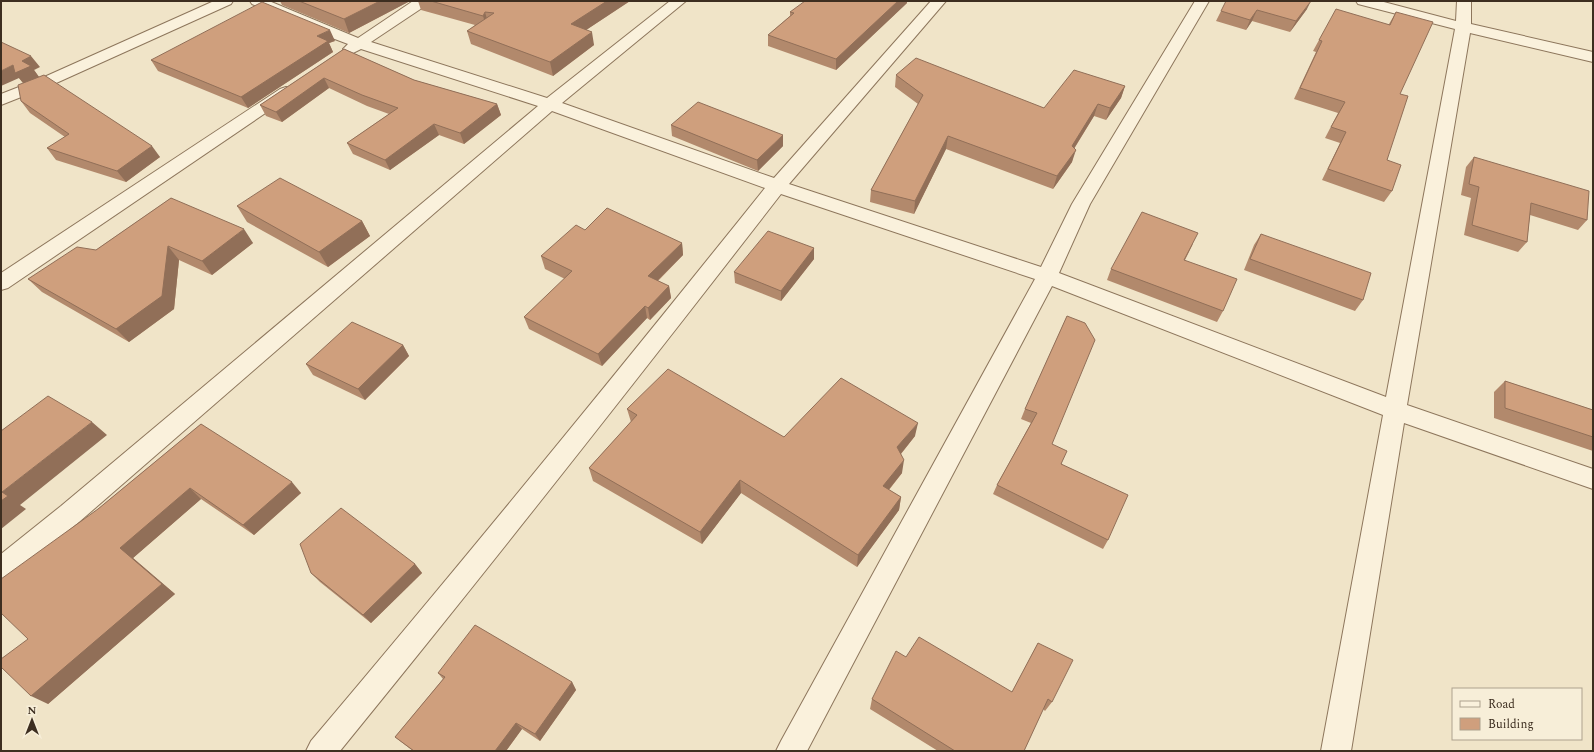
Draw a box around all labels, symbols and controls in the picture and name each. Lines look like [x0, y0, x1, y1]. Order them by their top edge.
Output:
legend [1452, 688, 1582, 740]
text: Road [1488, 695, 1515, 714]
north arrow [12, 700, 52, 740]
text: N [28, 702, 37, 719]
text: Building [1488, 715, 1534, 734]

